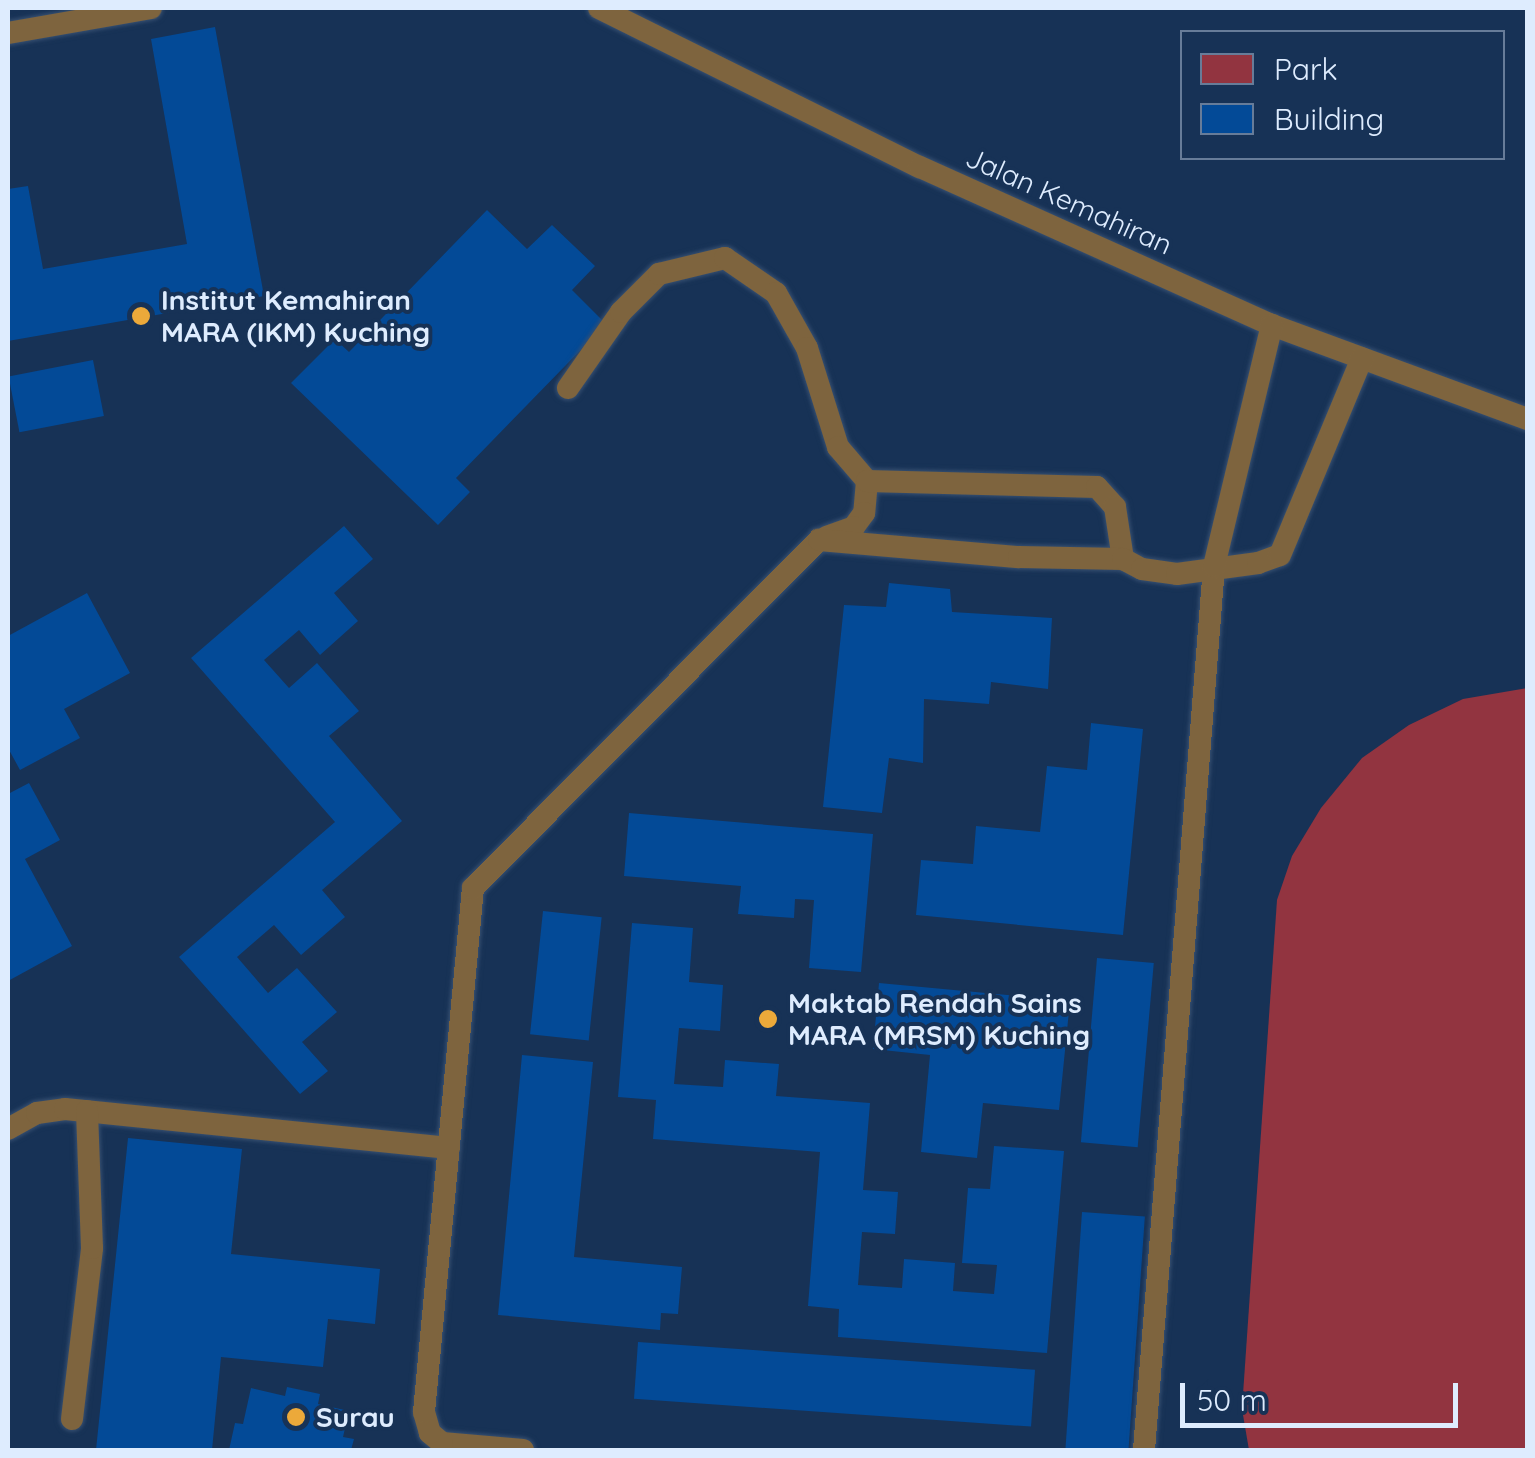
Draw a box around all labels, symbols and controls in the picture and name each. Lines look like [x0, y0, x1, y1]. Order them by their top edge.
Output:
legend [1180, 30, 1505, 160]
text: Park [1274, 50, 1338, 88]
text: Building [1274, 100, 1384, 138]
street label: Jalan Kemahiran [961, 140, 1177, 262]
place label: Institut Kemahiran MARA (IKM) Kuching [161, 283, 430, 349]
marker: Institut Kemahiran MARA (IKM) Kuching [130, 305, 152, 327]
place label: Maktab Rendah Sains MARA (MRSM) Kuching [788, 986, 1090, 1052]
marker: Maktab Rendah Sains MARA (MRSM) Kuching [757, 1008, 779, 1030]
scale bar [1185, 1363, 1462, 1425]
text: 50 m [1197, 1381, 1267, 1419]
place label: Surau [316, 1400, 395, 1434]
marker: Surau [285, 1406, 307, 1428]

